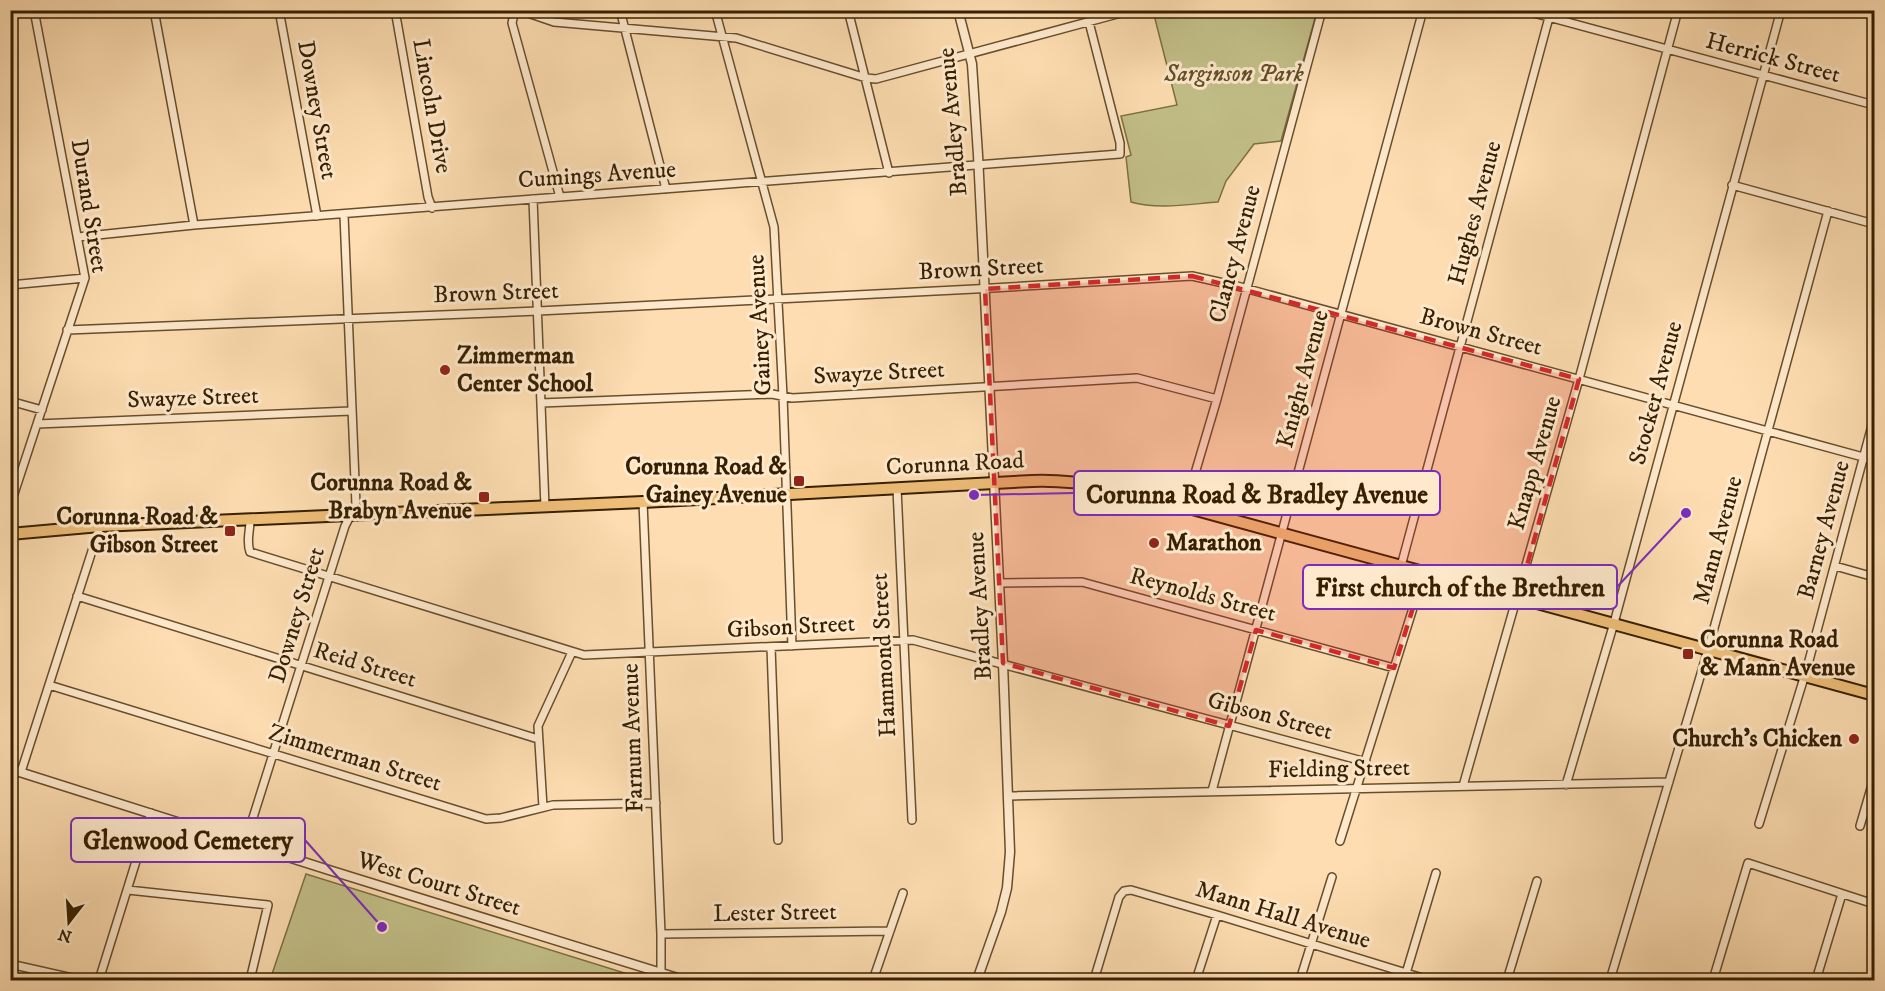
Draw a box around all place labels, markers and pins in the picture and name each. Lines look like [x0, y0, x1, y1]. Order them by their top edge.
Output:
place label: Zimmerman Center School [457, 341, 594, 399]
marker: Zimmerman Center School [438, 363, 452, 377]
place label: Corunna Road & Gainey Avenue [625, 452, 788, 510]
place label: Corunna Road & Brabyn Avenue [310, 468, 473, 526]
callout: Corunna Road & Bradley Avenue [1074, 471, 1440, 515]
marker: Corunna Road & Gainey Avenue [792, 474, 806, 488]
marker: Corunna Road & Brabyn Avenue [477, 490, 491, 504]
place label: Corunna Road & Gibson Street [56, 502, 219, 560]
marker: Corunna Road & Gibson Street [223, 524, 237, 538]
place label: Marathon [1166, 528, 1262, 558]
marker: Marathon [1147, 536, 1161, 550]
callout: First church of the Brethren [1303, 565, 1617, 609]
place label: Corunna Road & Mann Avenue [1700, 625, 1855, 683]
marker: Corunna Road & Mann Avenue [1681, 647, 1695, 661]
place label: Church's Chicken [1672, 724, 1842, 754]
marker: Church's Chicken [1847, 732, 1861, 746]
callout: Glenwood Cemetery [71, 818, 305, 862]

